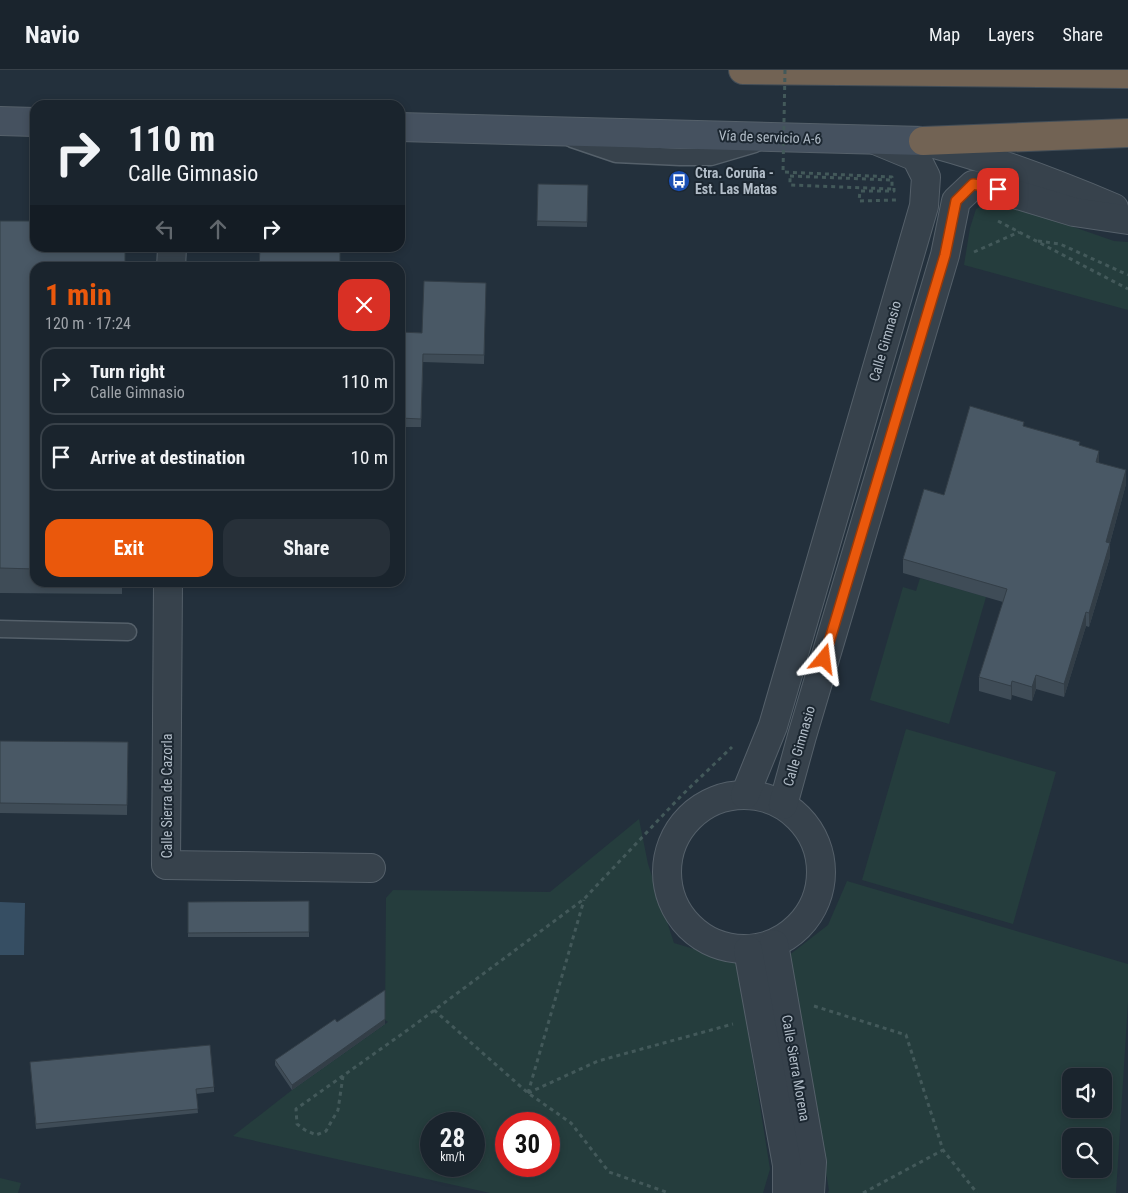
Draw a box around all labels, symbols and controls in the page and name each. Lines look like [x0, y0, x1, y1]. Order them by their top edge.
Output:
text: Navio [25, 21, 80, 49]
text: Map [929, 24, 960, 45]
text: Layers [988, 24, 1035, 45]
text: Share [1063, 24, 1103, 45]
text: 110 m [128, 119, 215, 160]
icon: right [45, 120, 110, 185]
street label: Vía de servicio A-6 [718, 127, 822, 147]
text: Calle Gimnasio [128, 161, 258, 186]
place label: Ctra. Coruña - Est. Las Matas [695, 165, 777, 197]
pin [977, 168, 1019, 210]
bus stop icon: Ctra. Coruña - Est. Las Matas [667, 169, 691, 193]
icon: arrive [984, 175, 1012, 203]
icon: left [151, 215, 179, 243]
icon: ahead [204, 215, 232, 243]
icon: right [257, 215, 285, 243]
text: 1 min [45, 277, 112, 312]
button: close [338, 279, 390, 331]
street label: Calle Gimnasio [866, 299, 904, 383]
text: 120 m · 17:24 [45, 314, 131, 333]
text: Turn right [90, 360, 165, 383]
icon: right [47, 367, 75, 395]
text: 110 m [341, 370, 388, 393]
text: Calle Gimnasio [90, 383, 185, 402]
icon: arrive [47, 443, 75, 471]
text: Arrive at destination [90, 446, 245, 469]
text: 10 m [351, 446, 388, 469]
button: Exit [45, 519, 213, 577]
button: Share [223, 519, 390, 577]
position arrow [797, 632, 849, 684]
street label: Calle Gimnasio [780, 704, 818, 788]
street label: Calle Sierra de Cazorla [159, 734, 175, 858]
street label: Calle Sierra Morena [779, 1014, 813, 1122]
map controls [1062, 1068, 1112, 1178]
button: sound [1062, 1068, 1112, 1118]
speed limit sign: 30 [495, 1112, 560, 1177]
text: 28 [440, 1124, 465, 1153]
button: search [1062, 1128, 1112, 1178]
text: km/h [440, 1150, 465, 1164]

